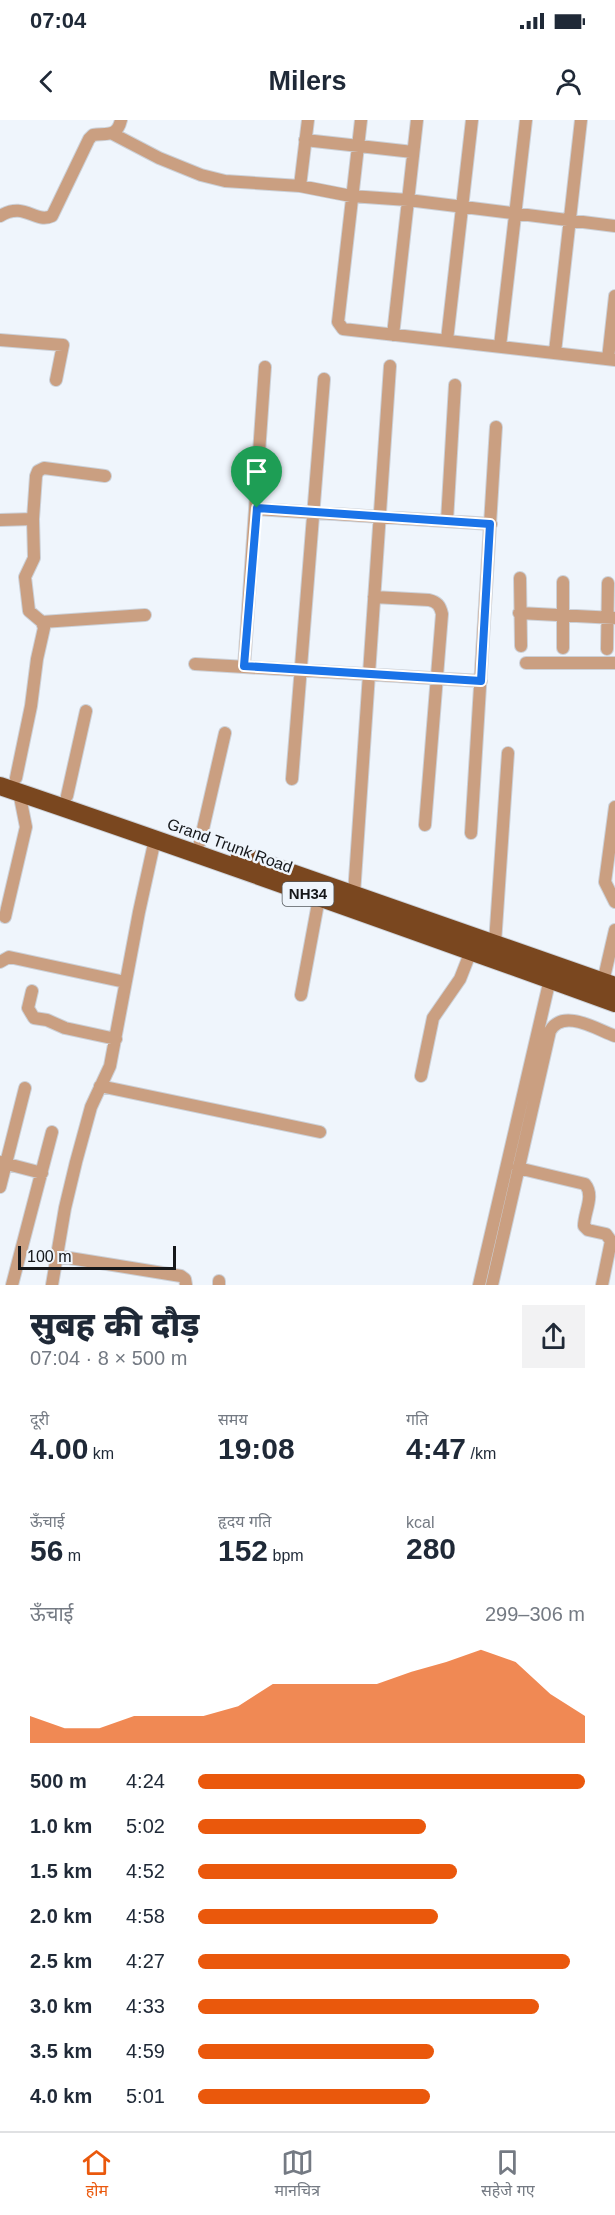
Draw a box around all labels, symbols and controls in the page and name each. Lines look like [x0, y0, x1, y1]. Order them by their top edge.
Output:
text: 07:04 [30, 8, 86, 33]
icon: back [30, 65, 63, 98]
icon: person [552, 65, 585, 98]
text: Milers [268, 66, 347, 96]
pin [231, 446, 282, 508]
icon: arrive [240, 455, 273, 488]
street label: Grand Trunk Road [165, 815, 295, 876]
road number: NH34 [282, 882, 334, 906]
scale bar [18, 1243, 176, 1270]
text: 100 m [27, 1248, 71, 1265]
button: share [522, 1305, 585, 1368]
text: सुबह की दौड़ [30, 1306, 199, 1343]
text: 07:04 · 8 × 500 m [30, 1347, 187, 1369]
text: दूरी [30, 1411, 49, 1428]
text: समय [218, 1411, 248, 1428]
text: गति [406, 1411, 428, 1428]
text: 4.00 [30, 1432, 88, 1465]
text: 19:08 [218, 1432, 295, 1465]
text: 4:47 [406, 1432, 466, 1465]
text: km [88, 1445, 114, 1462]
text: /km [466, 1445, 496, 1462]
text: ऊँचाई [30, 1513, 65, 1530]
text: हृदय गति [218, 1513, 271, 1530]
text: kcal [406, 1514, 434, 1531]
text: 280 [406, 1532, 456, 1565]
text: 56 [30, 1534, 63, 1567]
text: 152 [218, 1534, 268, 1567]
text: m [63, 1547, 81, 1564]
text: bpm [268, 1547, 304, 1564]
text: ऊँचाई [30, 1603, 73, 1625]
text: 299–306 m [485, 1603, 585, 1625]
text: 500 m [30, 1770, 87, 1792]
text: 4:24 [126, 1770, 165, 1792]
text: 1.0 km [30, 1815, 92, 1837]
text: 5:02 [126, 1815, 165, 1837]
text: 1.5 km [30, 1860, 92, 1882]
text: 4:52 [126, 1860, 165, 1882]
text: 2.0 km [30, 1905, 92, 1927]
text: 4:58 [126, 1905, 165, 1927]
text: 2.5 km [30, 1950, 92, 1972]
text: 4:27 [126, 1950, 165, 1972]
text: 3.0 km [30, 1995, 92, 2017]
text: 4:33 [126, 1995, 165, 2017]
text: 3.5 km [30, 2040, 92, 2062]
text: 4:59 [126, 2040, 165, 2062]
text: 4.0 km [30, 2085, 92, 2107]
text: 5:01 [126, 2085, 165, 2107]
tab: होम [80, 2146, 113, 2203]
tab: मानचित्र [274, 2146, 320, 2203]
tab: सहेजे गए [481, 2146, 535, 2203]

